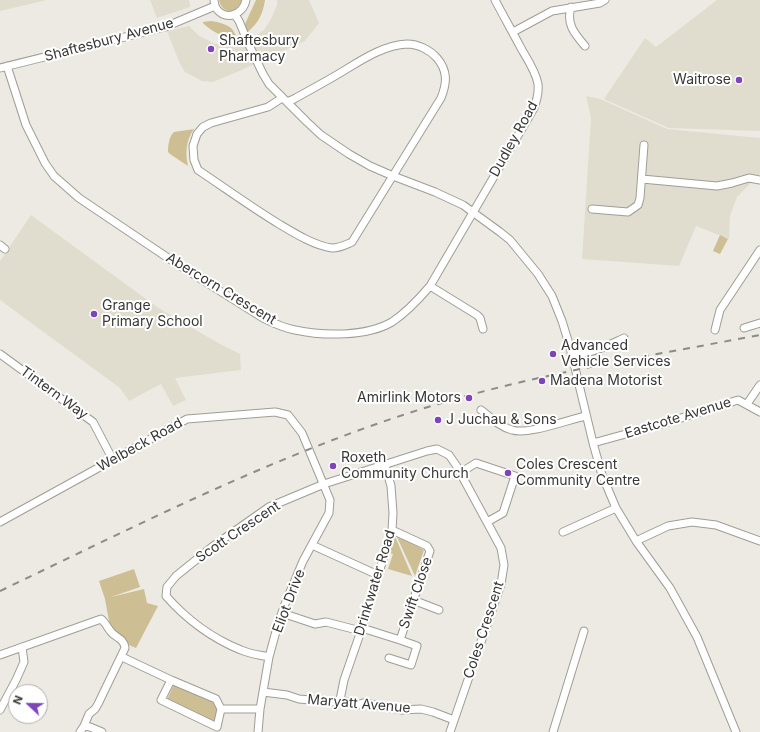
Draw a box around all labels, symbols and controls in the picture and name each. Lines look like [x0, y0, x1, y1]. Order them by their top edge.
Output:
street label: Shaftesbury Avenue [43, 15, 175, 65]
place label: Shaftesbury Pharmacy [219, 33, 299, 66]
marker: Shaftesbury Pharmacy [206, 44, 216, 54]
place label: Waitrose [673, 72, 731, 88]
marker: Waitrose [734, 75, 744, 85]
street label: Dudley Road [486, 98, 542, 180]
street label: Abercorn Crescent [163, 250, 279, 328]
place label: Grange Primary School [102, 298, 203, 330]
marker: Grange Primary School [89, 309, 99, 319]
place label: Advanced Vehicle Services [561, 338, 671, 370]
marker: Advanced Vehicle Services [548, 349, 558, 359]
street label: Tintern Way [17, 363, 91, 423]
place label: Madena Motorist [550, 373, 662, 389]
marker: Madena Motorist [537, 376, 547, 386]
place label: Amirlink Motors [357, 390, 461, 406]
marker: Amirlink Motors [464, 393, 474, 403]
street label: Eastcote Avenue [623, 394, 733, 442]
place label: J Juchau & Sons [446, 412, 557, 428]
street label: Welbeck Road [94, 415, 186, 475]
marker: J Juchau & Sons [433, 415, 443, 425]
place label: Roxeth Community Church [341, 450, 469, 482]
place label: Coles Crescent Community Centre [516, 457, 640, 490]
marker: Roxeth Community Church [328, 461, 338, 471]
marker: Coles Crescent Community Centre [503, 468, 513, 478]
street label: Scott Crescent [193, 498, 283, 566]
street label: Drinkwater Road [351, 528, 399, 638]
street label: Swift Close [396, 555, 436, 631]
street label: Eliot Drive [269, 567, 309, 635]
street label: Coles Crescent [460, 579, 508, 681]
north arrow [8, 684, 48, 724]
street label: Maryatt Avenue [307, 691, 411, 717]
text: N [10, 693, 26, 706]

